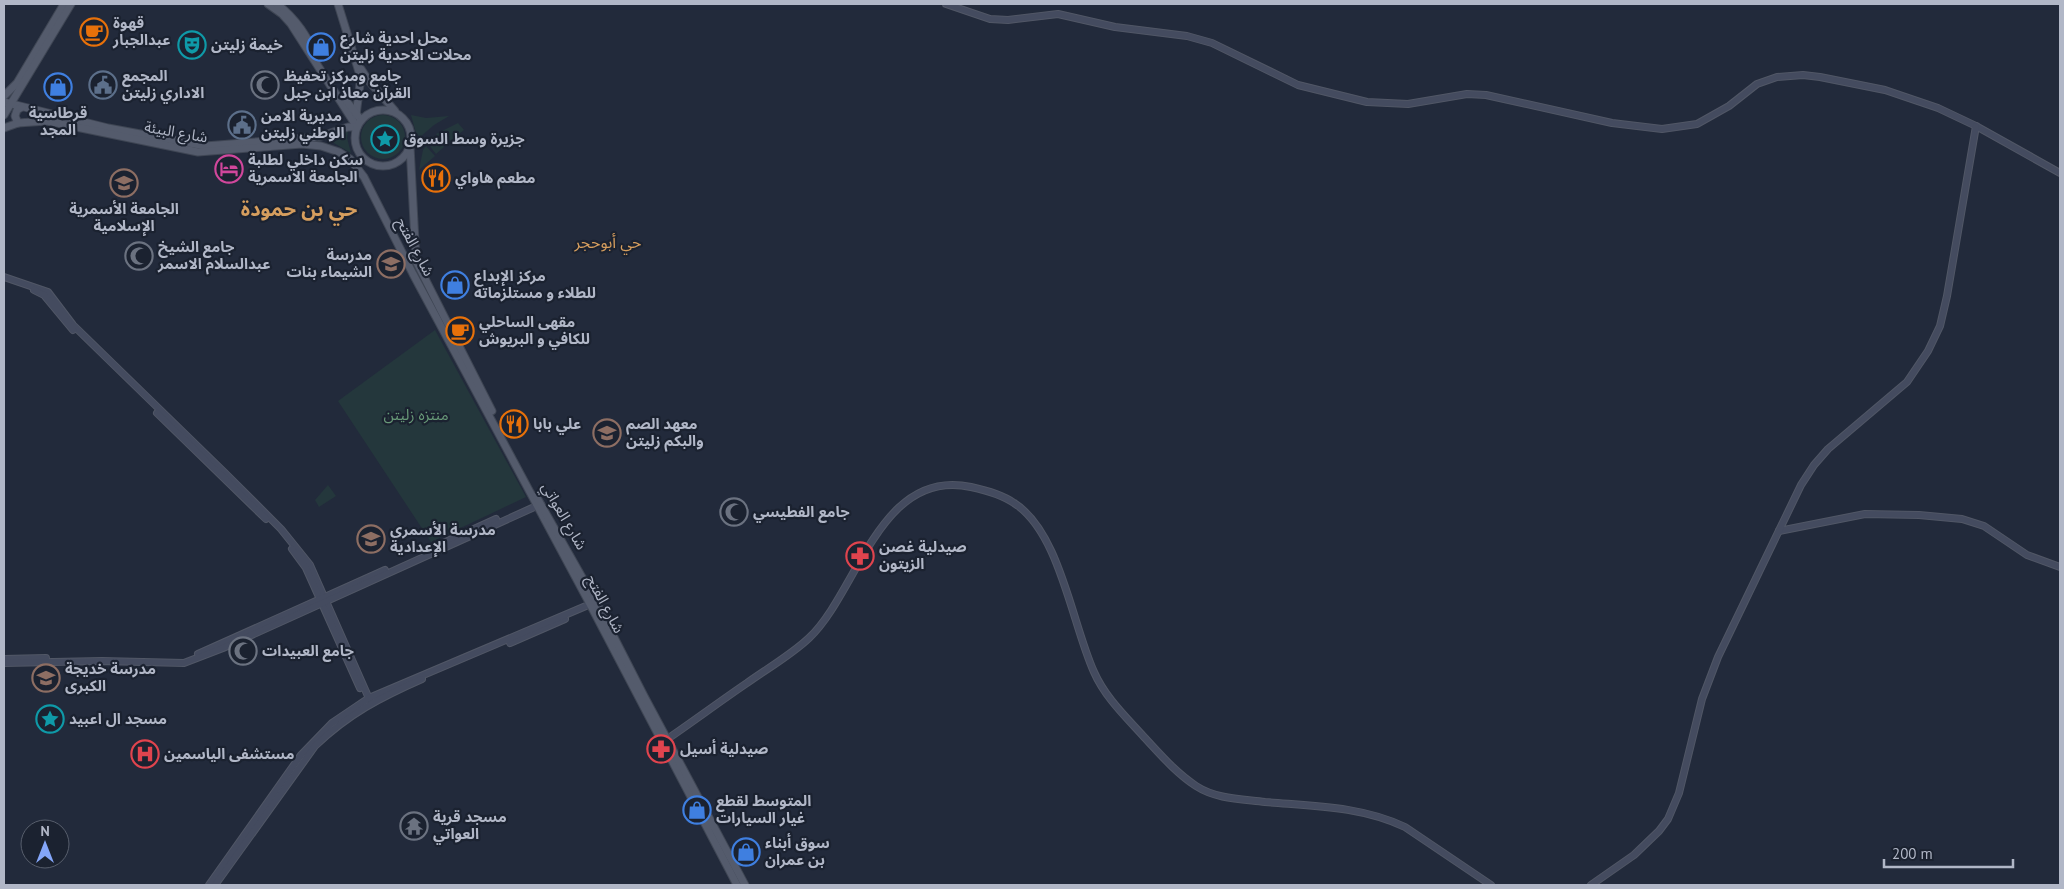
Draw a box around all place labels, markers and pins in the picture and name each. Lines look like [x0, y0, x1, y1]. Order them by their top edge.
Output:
place label: قهوة عبدالجبار [112, 13, 171, 49]
cafe icon: قهوة عبدالجبار [79, 17, 109, 47]
place label: محل احدية شارع محلات الاحدية زليتن [340, 28, 472, 64]
theatre icon: خيمة زليتن [177, 30, 207, 60]
shop icon: محل احدية شارع محلات الاحدية زليتن [306, 32, 336, 62]
place label: خيمة زليتن [211, 35, 283, 54]
place label: المجمع الاداري زليتن [122, 66, 204, 104]
place label: جامع ومركز تحفيظ القرآن معاذ ابن جبل [284, 66, 411, 102]
public building icon: المجمع الاداري زليتن [88, 70, 118, 100]
mosque icon: جامع ومركز تحفيظ القرآن معاذ ابن جبل [250, 70, 280, 100]
shop icon: قرطاسية المجد [43, 72, 73, 102]
place label: قرطاسية المجد [29, 103, 87, 139]
place label: مديرية الامن الوطني زليتن [261, 106, 345, 144]
public building icon: مديرية الامن الوطني زليتن [227, 110, 257, 140]
place icon: جزيرة وسط السوق [370, 124, 400, 154]
place label: جزيرة وسط السوق [404, 129, 525, 148]
place label: سكن داخلي لطلبة الجامعة اﻻسمرية [248, 150, 363, 186]
hotel icon: سكن داخلي لطلبة الجامعة اﻻسمرية [214, 154, 244, 184]
restaurant icon: مطعم هاواي [421, 163, 451, 193]
school or university icon: الجامعة الأسمرية الإسلامية [109, 168, 139, 198]
place label: مطعم هاواي [455, 168, 535, 189]
place label: الجامعة الأسمرية الإسلامية [69, 199, 179, 236]
place label: جامع الشيخ عبدالسلام الاسمر [157, 237, 271, 275]
mosque icon: جامع الشيخ عبدالسلام الاسمر [124, 241, 154, 271]
place label: مدرسة الشيماء بنات [286, 245, 372, 281]
school or university icon: مدرسة الشيماء بنات [376, 249, 406, 279]
place label: مركز الإبداع للطلاء و مستلزماته [474, 266, 596, 302]
shop icon: مركز الإبداع للطلاء و مستلزماته [440, 270, 470, 300]
place label: مقهى الساحلي للكافي و البريوش [479, 312, 590, 350]
cafe icon: مقهى الساحلي للكافي و البريوش [445, 316, 475, 346]
restaurant icon: علي بابا [499, 409, 529, 439]
place label: علي بابا [533, 414, 581, 435]
place label: معهد الصم والبكم زليتن [626, 414, 704, 452]
school or university icon: معهد الصم والبكم زليتن [592, 418, 622, 448]
mosque icon: جامع الفطيسي [719, 497, 749, 527]
place label: جامع الفطيسي [753, 502, 850, 523]
place label: مدرسة الأسمري الإعدادية [390, 520, 496, 557]
school or university icon: مدرسة الأسمري الإعدادية [356, 524, 386, 554]
place label: صيدلية غصن الزيتون [879, 537, 967, 573]
pharmacy icon: صيدلية غصن الزيتون [845, 541, 875, 571]
mosque icon: جامع العبيدات [228, 636, 258, 666]
place label: جامع العبيدات [262, 641, 355, 662]
place label: مدرسة خديجة الكبرى [65, 659, 156, 695]
school or university icon: مدرسة خديجة الكبرى [31, 663, 61, 693]
place icon: مسجد ال اعبيد [35, 704, 65, 734]
place label: مسجد ال اعبيد [69, 709, 167, 728]
pharmacy icon: صيدلية أسيل [646, 734, 676, 764]
hospital icon: مستشفى الياسمين [130, 739, 160, 769]
place label: صيدلية أسيل [680, 739, 769, 758]
place label: مستشفى الياسمين [164, 744, 294, 763]
place label: المتوسط لقطع غيار السيارات [716, 791, 811, 827]
shop icon: المتوسط لقطع غيار السيارات [682, 795, 712, 825]
place label: مسجد قرية العواتي [433, 807, 507, 845]
temple icon: مسجد قرية العواتي [399, 811, 429, 841]
place label: سوق أبناء بن عمران [765, 833, 830, 869]
shop icon: سوق أبناء بن عمران [731, 837, 761, 867]

